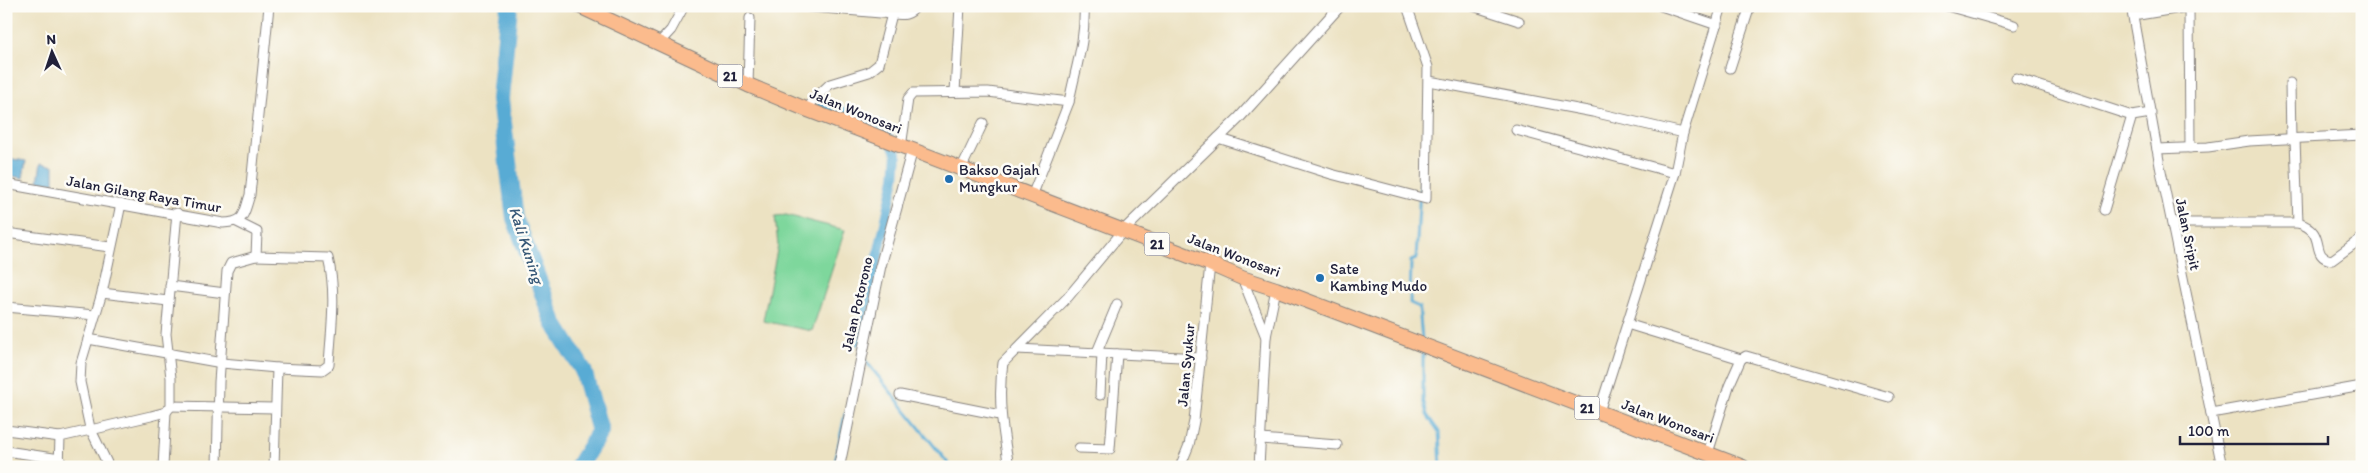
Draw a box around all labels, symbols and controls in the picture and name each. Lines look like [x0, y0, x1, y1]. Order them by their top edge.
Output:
north arrow [28, 28, 78, 78]
text: N [46, 31, 57, 48]
road number: 21 [718, 64, 742, 88]
street label: Jalan Wonosari [807, 84, 905, 138]
place label: Bakso Gajah Mungkur [959, 161, 1040, 196]
street label: Jalan Gilang Raya Timur [65, 172, 223, 217]
marker: Bakso Gajah Mungkur [943, 173, 955, 185]
street label: Jalan Sripit [2172, 196, 2205, 272]
water label: Kali Kuning [505, 204, 548, 288]
street label: Jalan Wonosari [1185, 229, 1283, 281]
road number: 21 [1144, 232, 1170, 255]
street label: Jalan Potorono [837, 255, 877, 353]
place label: Sate Kambing Mudo [1330, 260, 1427, 295]
marker: Sate Kambing Mudo [1314, 272, 1326, 284]
street label: Jalan Syukur [1173, 322, 1199, 407]
street label: Jalan Wonosari [1619, 395, 1717, 447]
road number: 21 [1574, 396, 1600, 419]
scale bar [2180, 413, 2328, 445]
text: 100 m [2188, 422, 2230, 440]

